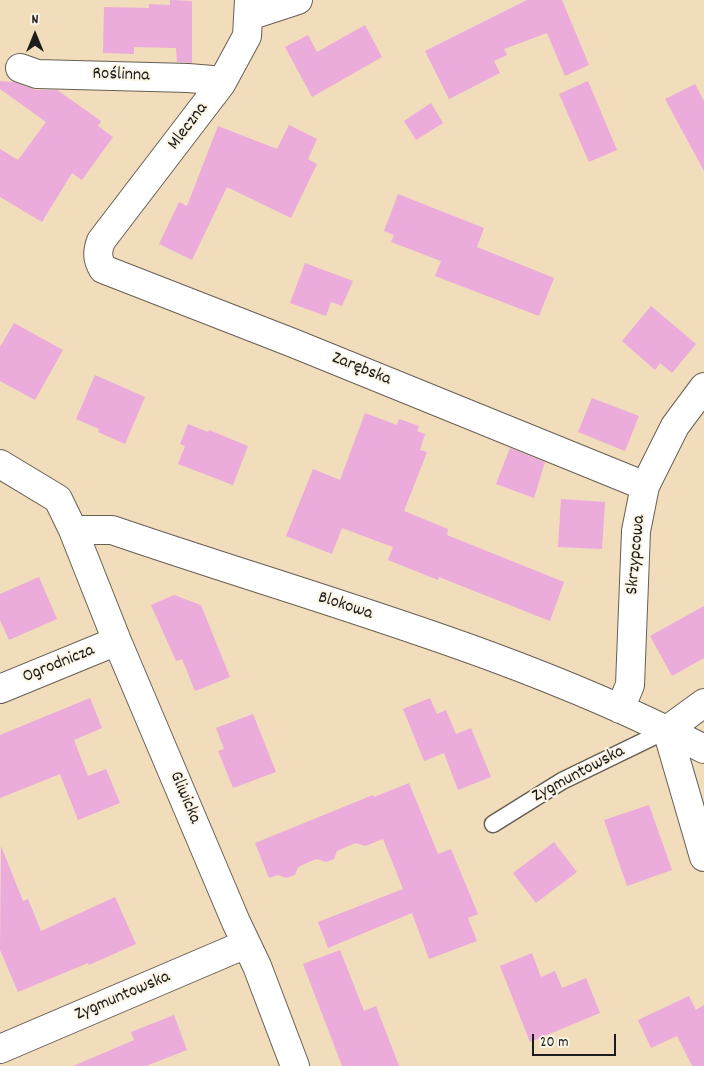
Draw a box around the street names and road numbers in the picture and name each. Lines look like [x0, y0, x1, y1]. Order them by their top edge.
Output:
street label: Roślinna [92, 64, 150, 88]
street label: Mleczna [164, 99, 214, 155]
street label: Zarębska [328, 348, 394, 392]
street label: Skrzypcowa [623, 514, 651, 596]
street label: Blokowa [315, 588, 375, 626]
street label: Ogrodnicza [20, 641, 98, 689]
street label: Zygmuntowska [529, 742, 629, 808]
street label: Gliwicka [163, 769, 205, 827]
street label: Zygmuntowska [72, 967, 174, 1027]

